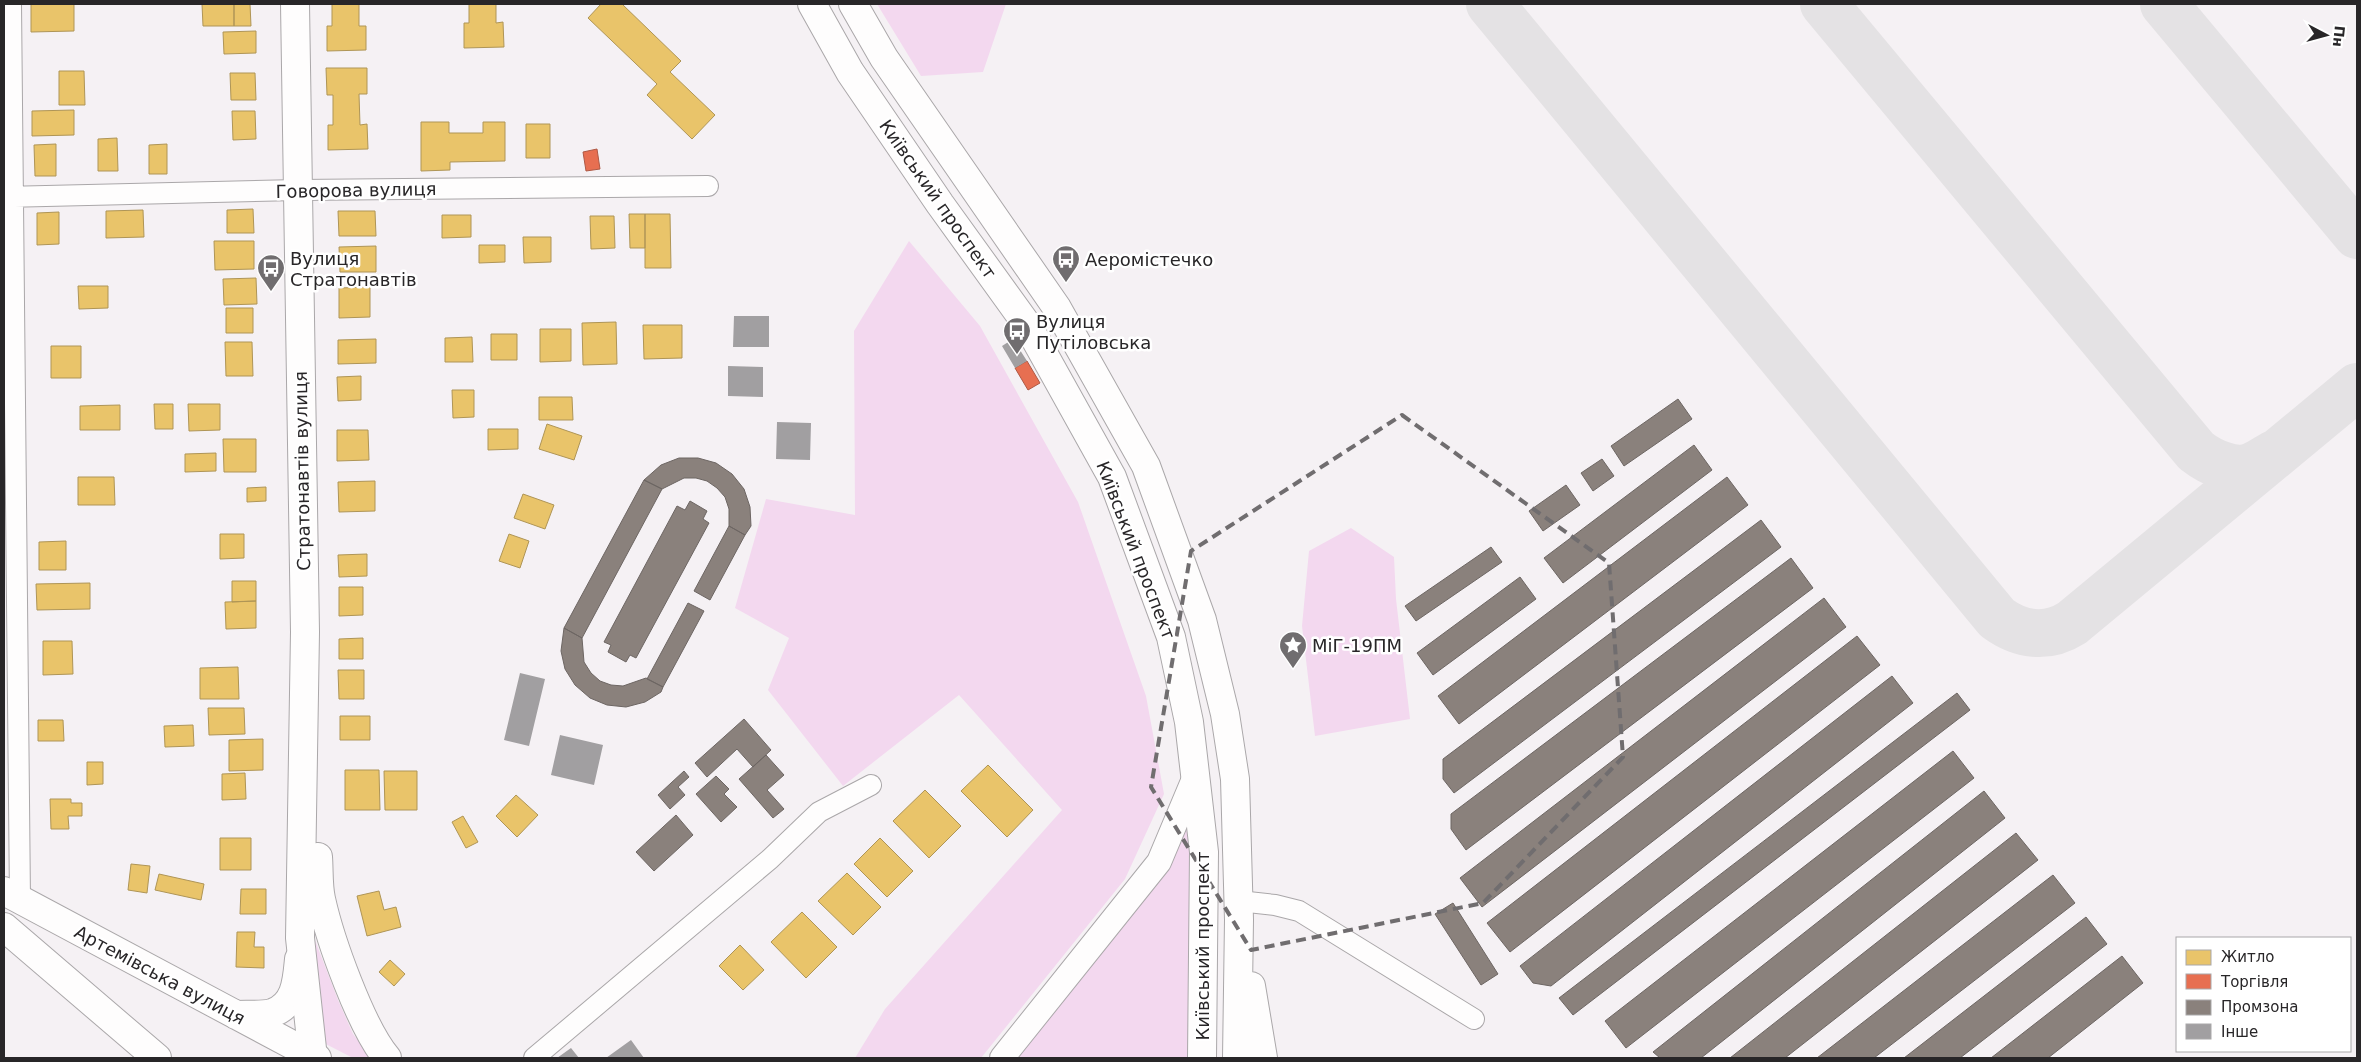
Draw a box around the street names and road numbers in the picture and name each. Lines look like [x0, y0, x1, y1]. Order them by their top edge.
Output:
street label: Київський проспект [875, 116, 1001, 282]
street label: Говорова вулиця [275, 178, 437, 202]
street label: Стратонавтів вулиця [290, 371, 314, 571]
street label: Київський проспект [1092, 458, 1180, 642]
street label: Київський проспект [1192, 852, 1213, 1040]
street label: Артемівська вулиця [71, 921, 249, 1029]

